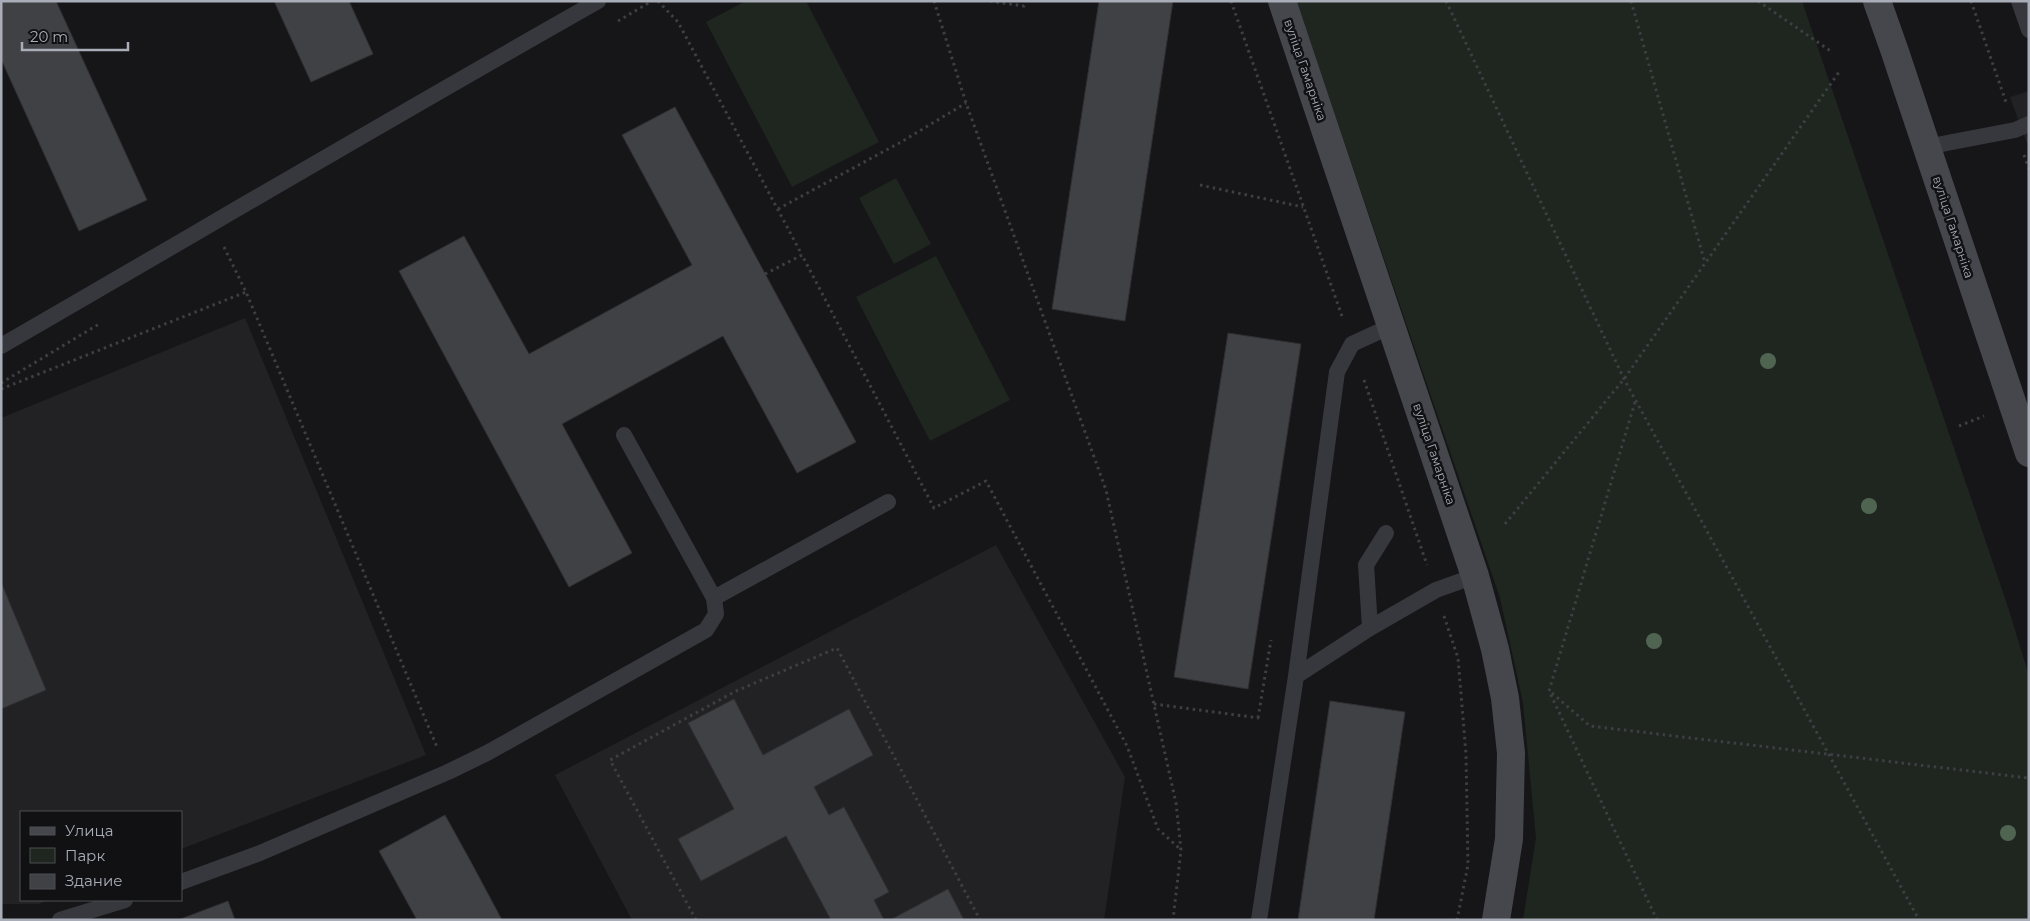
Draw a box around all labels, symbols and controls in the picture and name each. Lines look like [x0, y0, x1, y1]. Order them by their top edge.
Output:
street label: вуліца Гамарніка [1281, 17, 1330, 123]
scale bar [22, 20, 129, 52]
text: 20 m [30, 27, 68, 46]
street label: вуліца Гамарніка [1930, 174, 1977, 280]
street label: вуліца Гамарніка [1410, 401, 1459, 507]
legend [20, 811, 182, 901]
text: Улица [65, 821, 113, 840]
text: Парк [65, 846, 105, 865]
text: Здание [65, 871, 123, 890]

